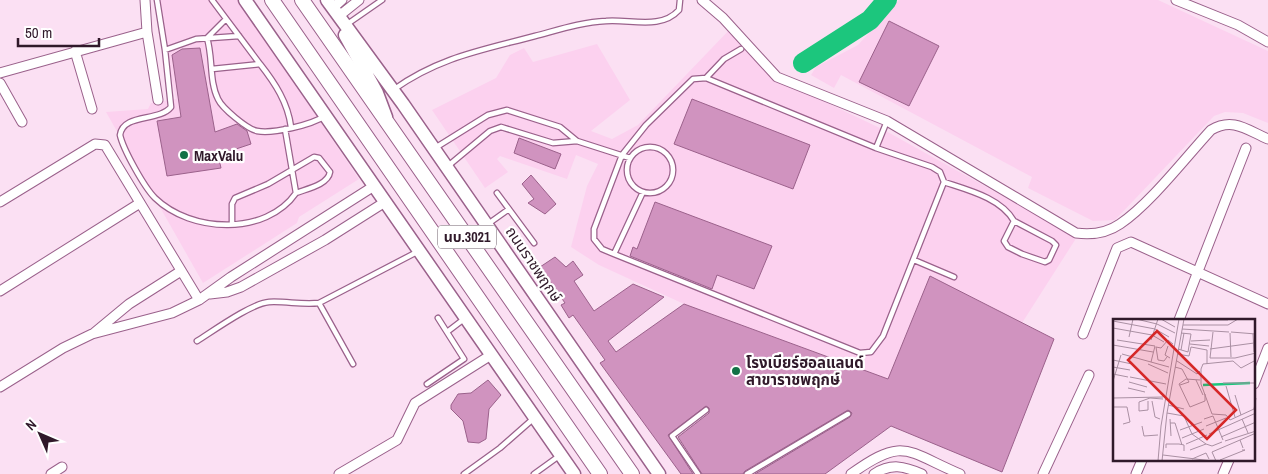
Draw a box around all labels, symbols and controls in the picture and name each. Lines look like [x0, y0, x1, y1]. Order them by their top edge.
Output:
scale bar [18, 15, 99, 47]
text: 50 m [25, 22, 52, 43]
place label: MaxValu [194, 145, 243, 166]
marker: MaxValu [178, 149, 190, 161]
street label: ถนนราชพฤกษ์ [501, 222, 567, 306]
road number: นบ.3021 [438, 226, 496, 248]
inset map [1113, 319, 1256, 462]
place label: โรงเบียร์ฮอลแลนด์ สาขาราชพฤกษ์ [746, 352, 864, 390]
marker: โรงเบียร์ฮอลแลนด์ สาขาราชพฤกษ์ [730, 365, 742, 377]
north arrow [15, 409, 65, 459]
text: N [22, 416, 40, 434]

